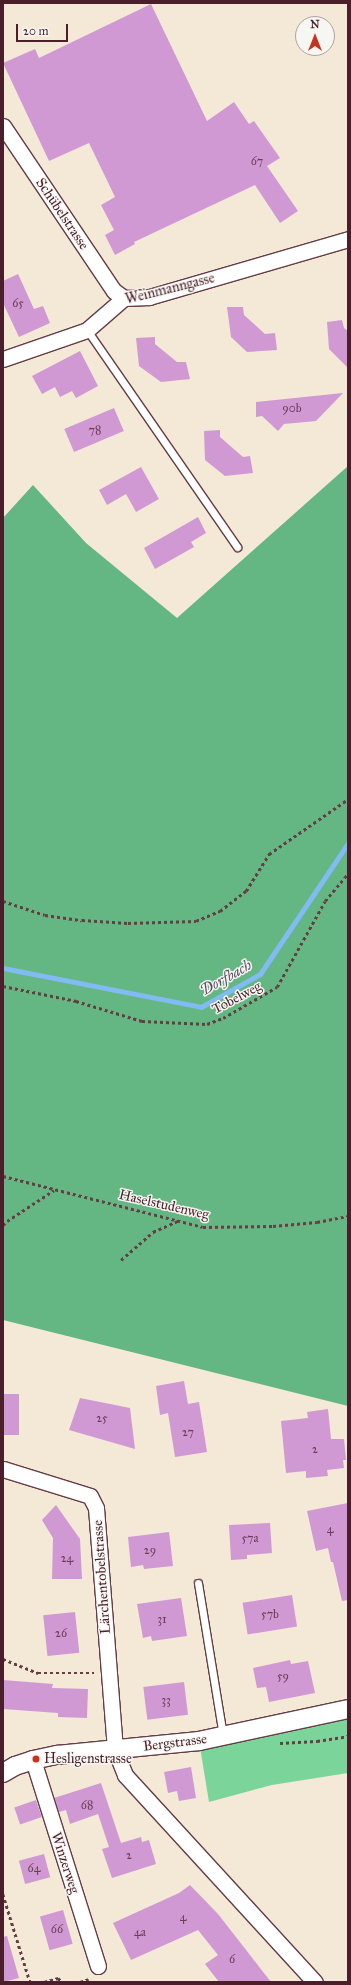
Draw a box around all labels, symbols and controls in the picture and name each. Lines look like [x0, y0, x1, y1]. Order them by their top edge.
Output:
scale bar [18, 16, 70, 42]
north arrow [295, 16, 335, 56]
text: N [310, 18, 320, 31]
text: 20 m [23, 24, 49, 38]
house number: 67 [251, 155, 263, 169]
street label: Schübelstrasse [32, 175, 92, 253]
street label: Weinmanngasse [124, 270, 216, 308]
house number: 65 [12, 297, 24, 311]
house number: 90b [282, 402, 302, 416]
house number: 78 [89, 424, 101, 438]
water label: Dorfbach [197, 956, 255, 1000]
street label: Tobelweg [210, 978, 264, 1018]
street label: Haselstudenweg [117, 1186, 211, 1224]
house number: 25 [96, 1412, 108, 1426]
house number: 27 [182, 1426, 194, 1440]
house number: 2 [312, 1443, 318, 1457]
street label: Lärchentobelstrasse [90, 1519, 114, 1635]
house number: 4 [327, 1523, 333, 1537]
house number: 57a [241, 1532, 259, 1546]
house number: 29 [144, 1544, 156, 1558]
house number: 24 [61, 1552, 73, 1566]
house number: 57b [261, 1608, 279, 1622]
house number: 31 [157, 1613, 167, 1627]
house number: 26 [55, 1627, 67, 1641]
house number: 59 [277, 1670, 289, 1684]
house number: 33 [161, 1694, 171, 1708]
street label: Bergstrasse [142, 1731, 208, 1755]
place label: Hesligenstrasse [44, 1751, 132, 1767]
marker: Hesligenstrasse [31, 1754, 41, 1764]
house number: 68 [81, 1799, 93, 1813]
street label: Winzerweg [47, 1830, 83, 1896]
house number: 2 [126, 1849, 132, 1863]
house number: 64 [28, 1862, 40, 1876]
house number: 4 [180, 1911, 186, 1925]
house number: 66 [51, 1923, 63, 1937]
house number: 4a [134, 1926, 146, 1940]
house number: 6 [229, 1953, 235, 1967]

